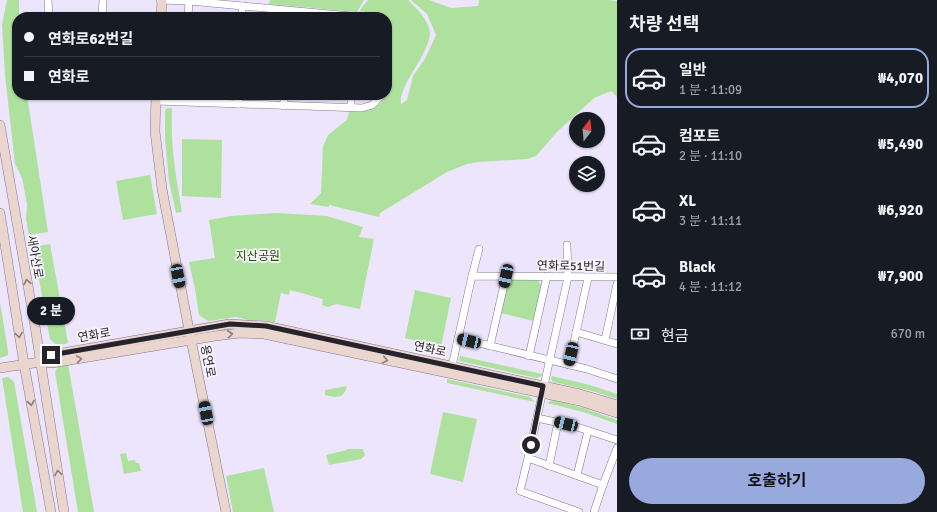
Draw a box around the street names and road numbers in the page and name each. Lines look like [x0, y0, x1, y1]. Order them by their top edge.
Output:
street label: 새아산로 [23, 234, 46, 280]
street label: 연화로51번길 [537, 258, 605, 275]
street label: 연화로 [76, 325, 112, 346]
street label: 연화로 [412, 339, 448, 360]
street label: 용연로 [197, 343, 218, 379]

